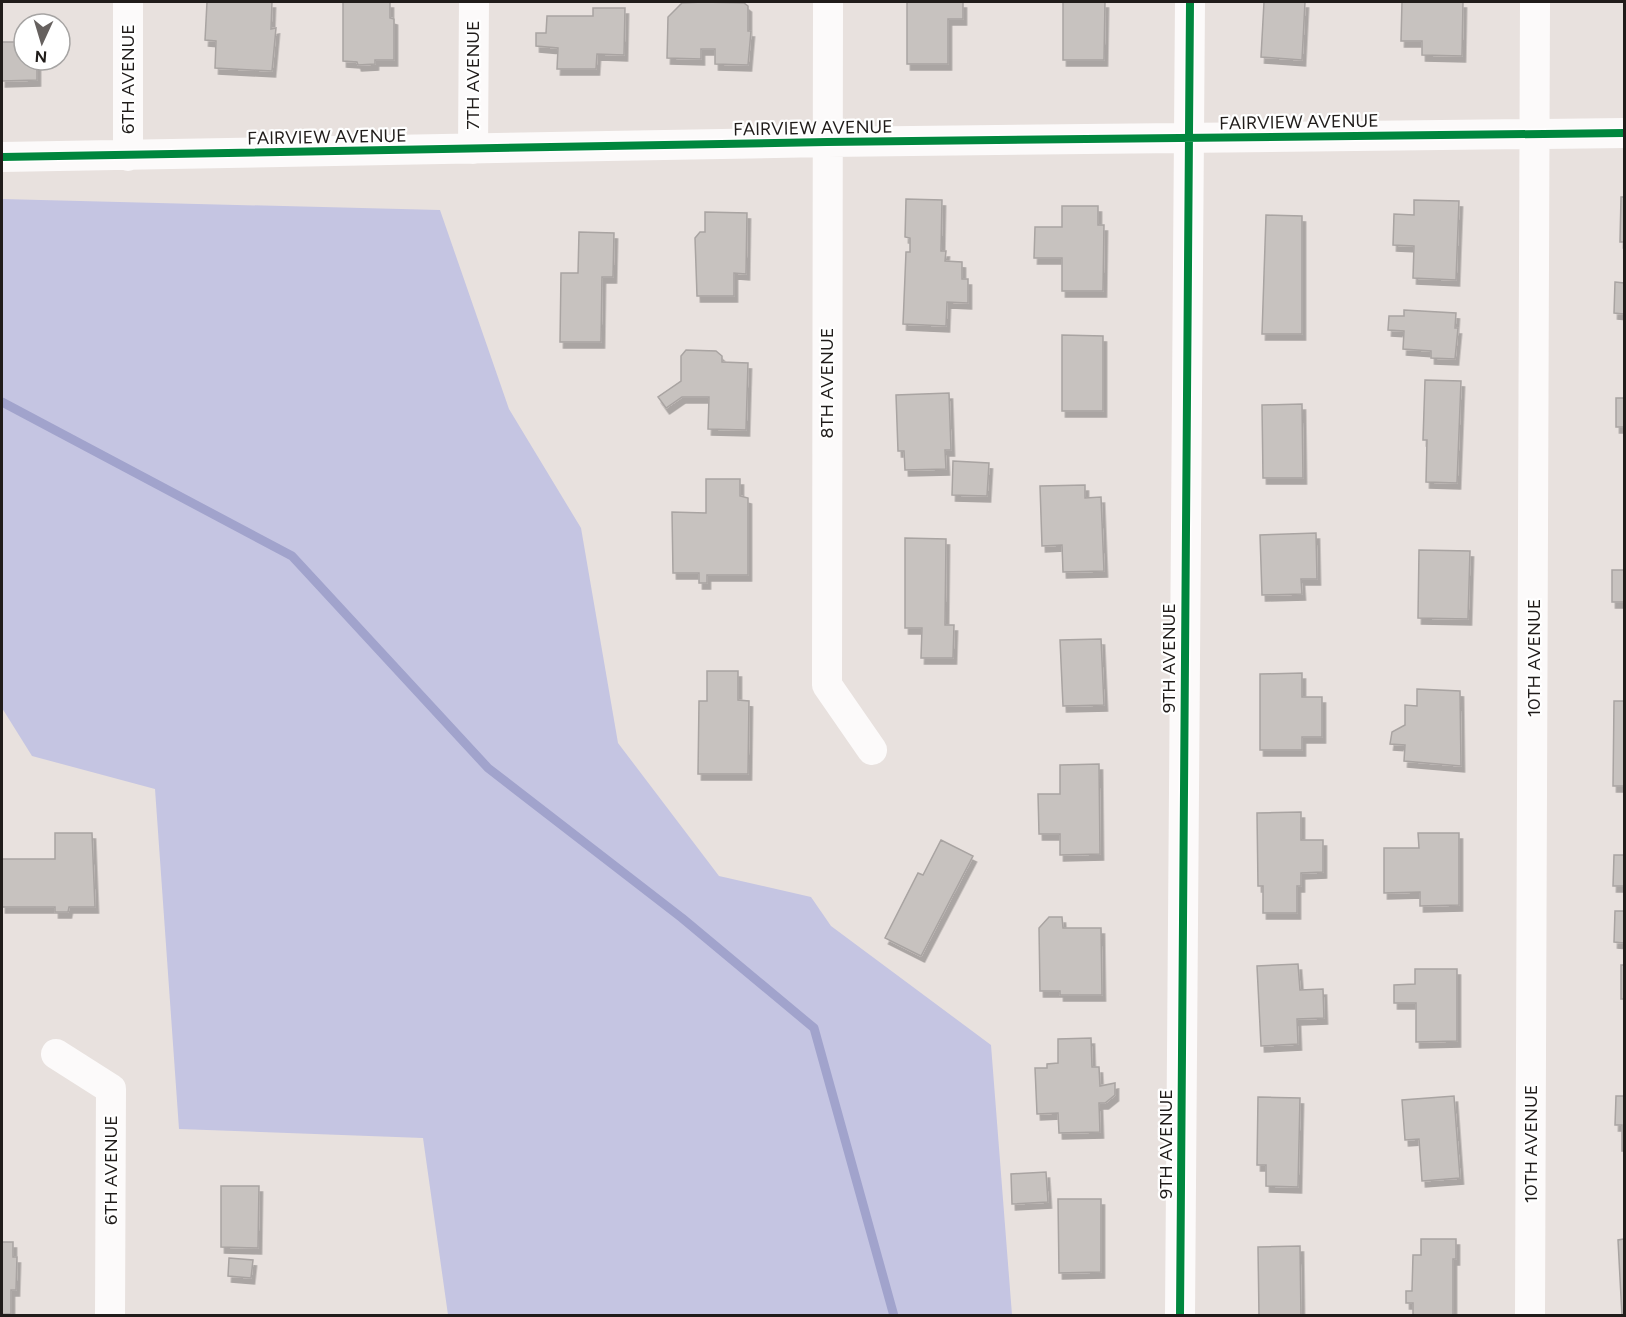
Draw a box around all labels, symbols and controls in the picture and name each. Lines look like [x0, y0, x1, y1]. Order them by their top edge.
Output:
north arrow [12, 12, 72, 72]
street label: 7TH AVENUE [462, 20, 484, 130]
street label: 6TH AVENUE [117, 24, 139, 134]
text: N [34, 47, 48, 66]
street label: FAIRVIEW AVENUE [1219, 110, 1379, 134]
street label: FAIRVIEW AVENUE [733, 116, 893, 140]
street label: FAIRVIEW AVENUE [247, 125, 407, 149]
street label: 8TH AVENUE [816, 328, 838, 438]
street label: 10TH AVENUE [1523, 599, 1545, 717]
street label: 9TH AVENUE [1158, 603, 1180, 713]
street label: 10TH AVENUE [1520, 1085, 1542, 1203]
street label: 9TH AVENUE [1155, 1089, 1177, 1199]
street label: 6TH AVENUE [100, 1115, 122, 1225]

